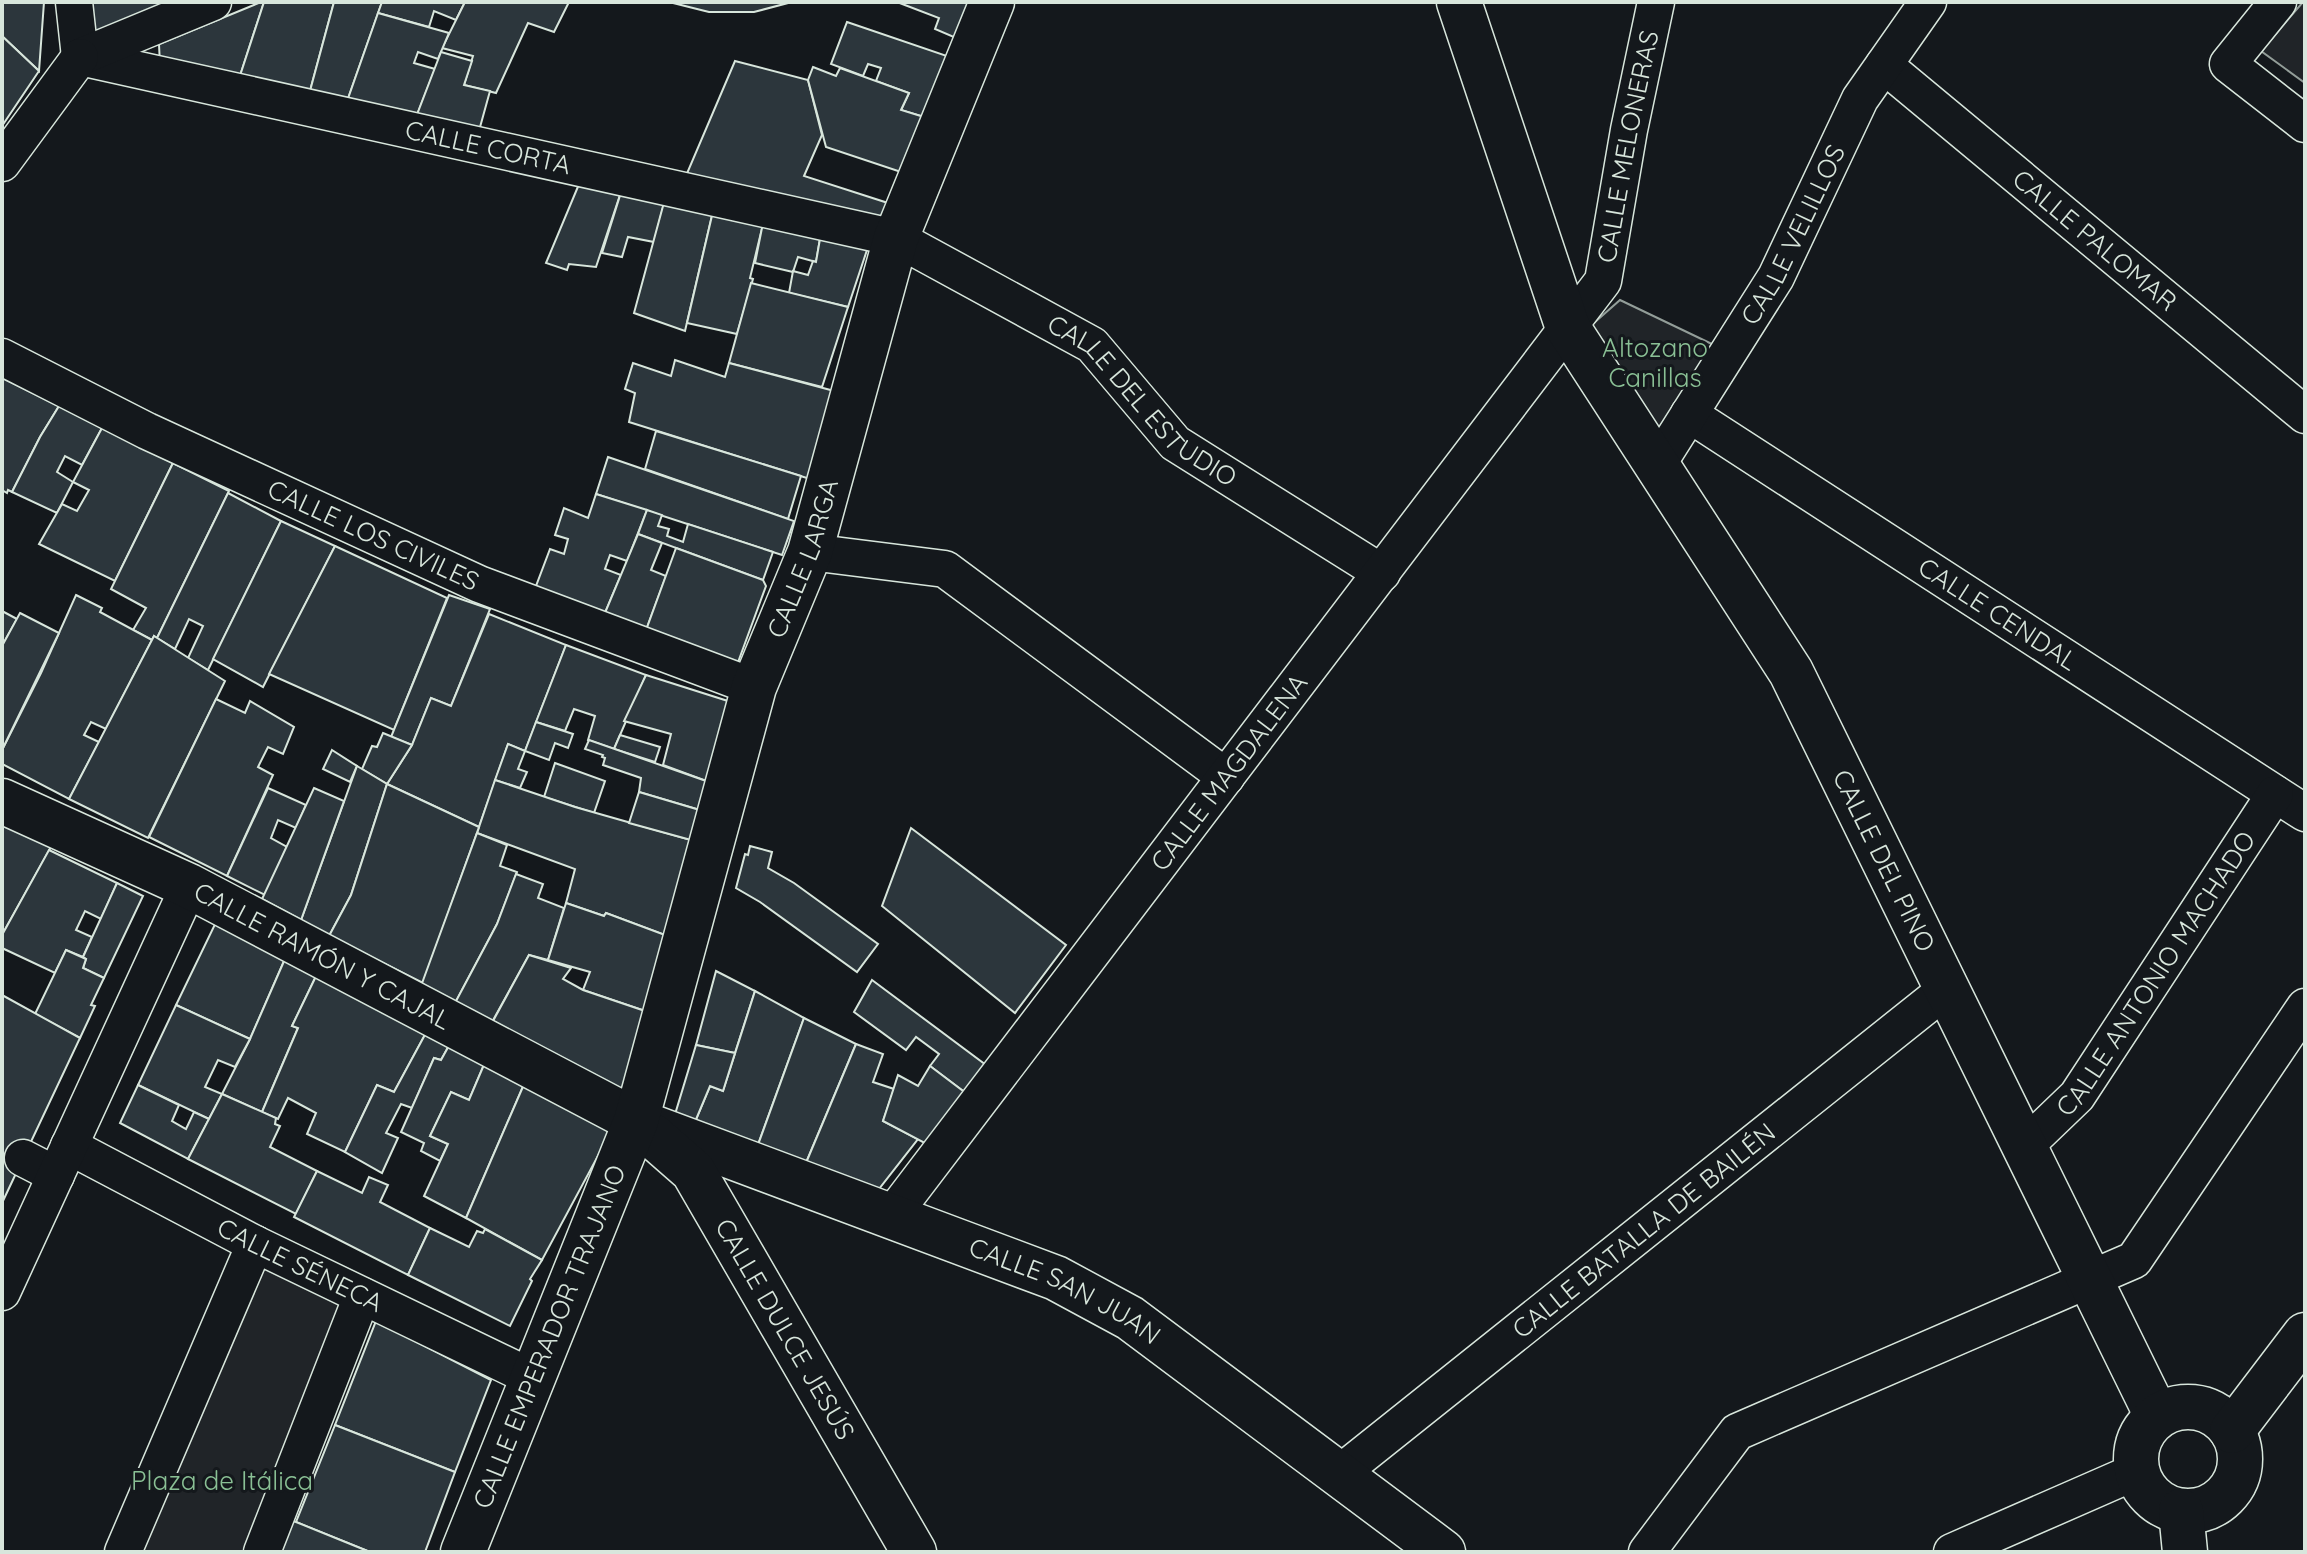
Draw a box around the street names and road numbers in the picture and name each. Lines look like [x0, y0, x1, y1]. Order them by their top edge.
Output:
street label: CALLE MELONERAS [1589, 27, 1666, 265]
street label: CALLE CORTA [402, 113, 574, 181]
street label: CALLE VELILLOS [1733, 139, 1852, 331]
street label: CALLE PALOMAR [2006, 162, 2184, 318]
street label: CALLE DEL ESTUDIO [1042, 307, 1243, 494]
street label: CALLE LOS CIVILES [263, 472, 485, 598]
street label: CALLE LARGA [759, 475, 845, 643]
street label: CALLE CENDAL [1912, 550, 2084, 677]
street label: CALLE MAGDALENA [1143, 667, 1314, 877]
street label: CALLE DEL PINO [1826, 764, 1943, 957]
street label: CALLE ANTONIO MACHADO [2049, 825, 2262, 1123]
street label: CALLE RAMÓN Y CAJAL [188, 875, 457, 1037]
street label: CALLE BATALLA DE BAILÉN [1505, 1115, 1782, 1345]
street label: CALLE EMPERADOR TRAJANO [465, 1160, 633, 1513]
street label: CALLE SÉNECA [212, 1210, 389, 1319]
street label: CALLE DULCE JESÚS [708, 1212, 862, 1445]
street label: CALLE SAN JUAN [964, 1230, 1167, 1351]

